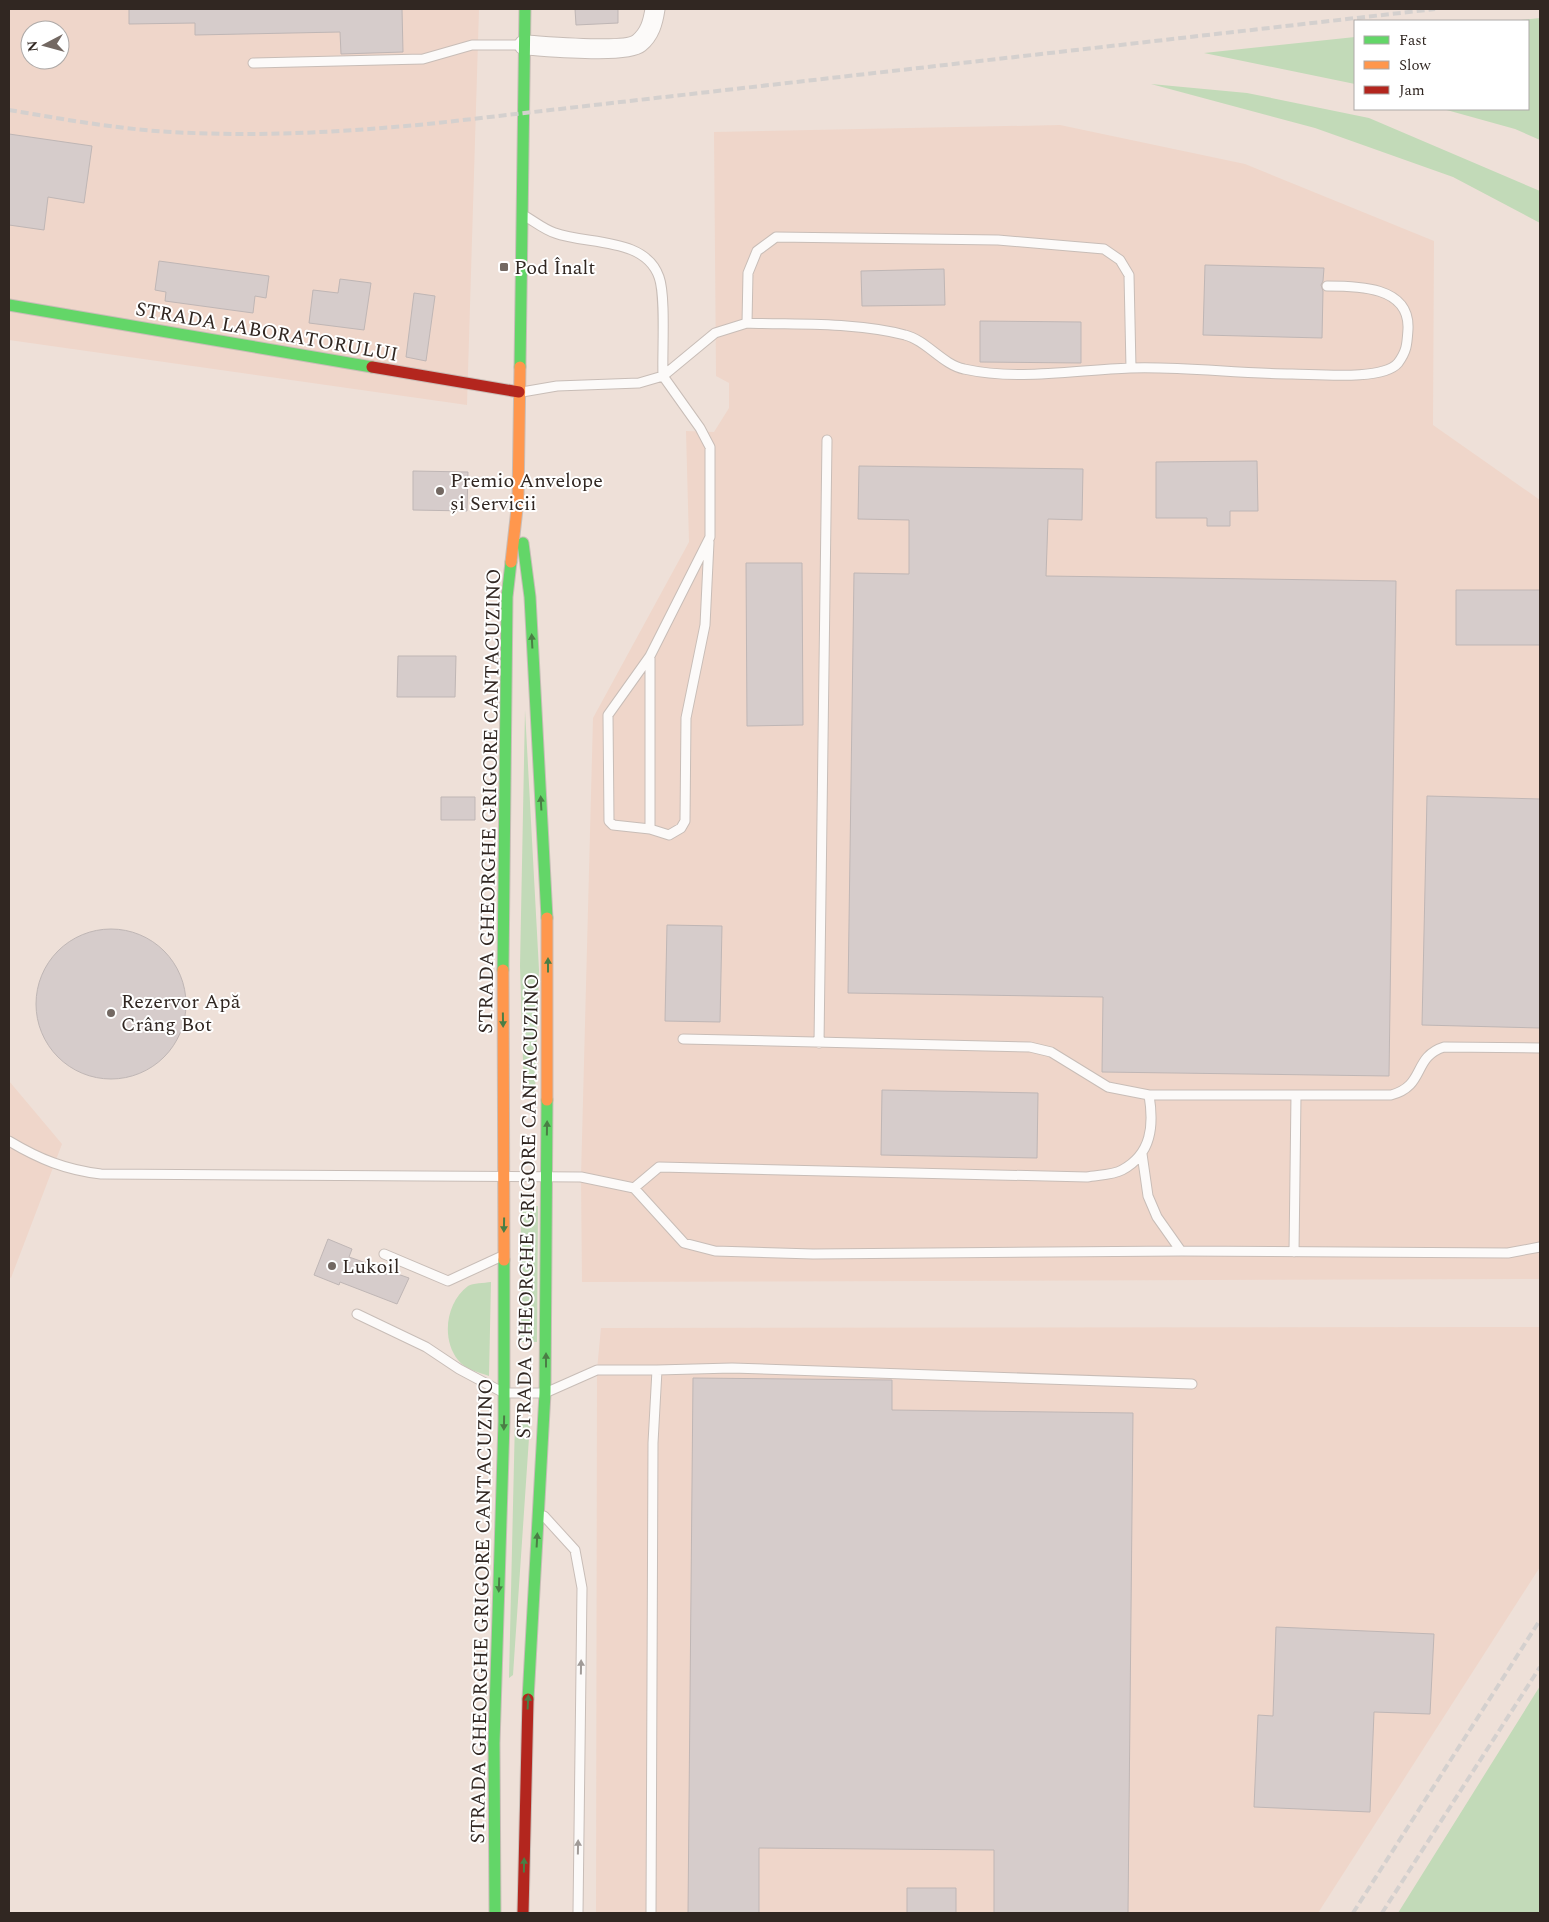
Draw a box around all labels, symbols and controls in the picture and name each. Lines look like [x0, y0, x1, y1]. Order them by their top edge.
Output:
north arrow [20, 20, 70, 70]
legend [1354, 20, 1529, 110]
text: Fast [1399, 29, 1427, 52]
text: N [22, 40, 44, 53]
text: Slow [1399, 54, 1431, 77]
text: Jam [1399, 79, 1425, 102]
place label: Pod Înalt [514, 253, 595, 283]
marker: Pod Înalt [498, 261, 510, 273]
street label: STRADA LABORATORULUI [133, 294, 400, 370]
place label: Premio Anvelope și Servicii [450, 466, 603, 519]
marker: Premio Anvelope și Servicii [434, 485, 446, 497]
street label: STRADA GHEORGHE GRIGORE CANTACUZINO [471, 568, 509, 1034]
one-way arrow [528, 633, 536, 649]
one-way arrow [537, 795, 545, 811]
one-way arrow [544, 957, 552, 973]
street label: STRADA GHEORGHE GRIGORE CANTACUZINO [509, 973, 547, 1439]
place label: Rezervor Apă Crâng Bot [121, 987, 241, 1040]
marker: Rezervor Apă Crâng Bot [105, 1007, 117, 1019]
one-way arrow [499, 1013, 507, 1029]
one-way arrow [543, 1120, 551, 1136]
one-way arrow [500, 1218, 508, 1234]
place label: Lukoil [342, 1252, 400, 1282]
marker: Lukoil [326, 1260, 338, 1272]
one-way arrow [542, 1352, 550, 1368]
street label: STRADA GHEORGHE GRIGORE CANTACUZINO [463, 1378, 501, 1844]
one-way arrow [500, 1415, 508, 1431]
one-way arrow [534, 1532, 542, 1548]
one-way arrow [495, 1578, 503, 1594]
one-way arrow [577, 1659, 585, 1675]
one-way arrow [524, 1694, 532, 1710]
one-way arrow [575, 1839, 583, 1855]
one-way arrow [520, 1856, 528, 1872]

